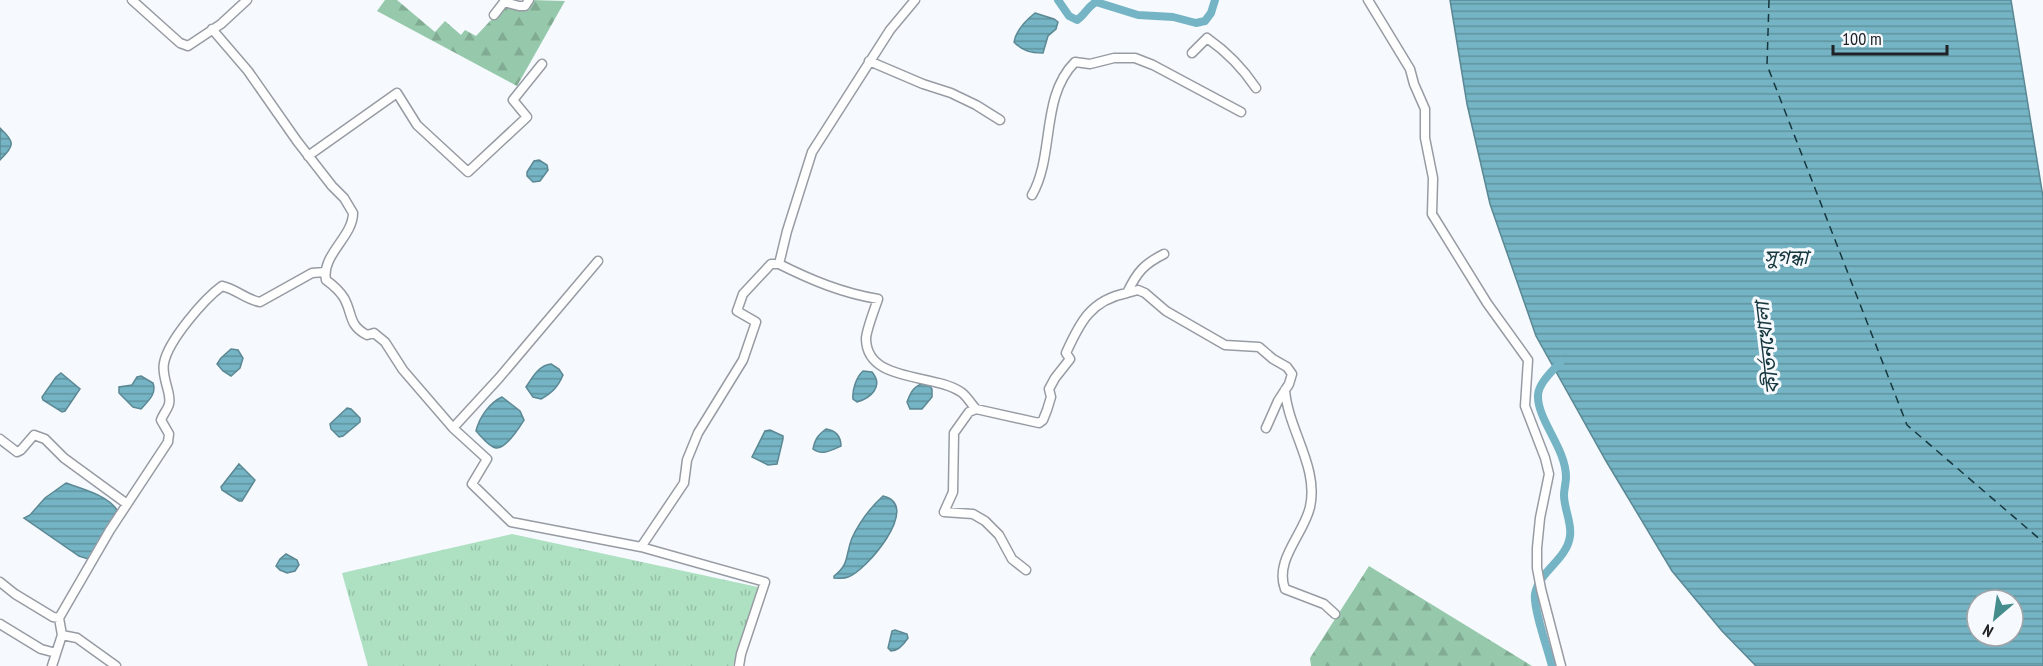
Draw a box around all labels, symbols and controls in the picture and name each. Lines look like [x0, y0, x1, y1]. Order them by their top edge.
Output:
scale bar [1833, 18, 1947, 56]
text: 100 m [1842, 27, 1882, 50]
water label: সুগন্ধা [1764, 244, 1812, 270]
water label: কীর্তনখোলা [1748, 297, 1786, 396]
north arrow [1965, 588, 2025, 648]
text: N [1979, 620, 1996, 642]

